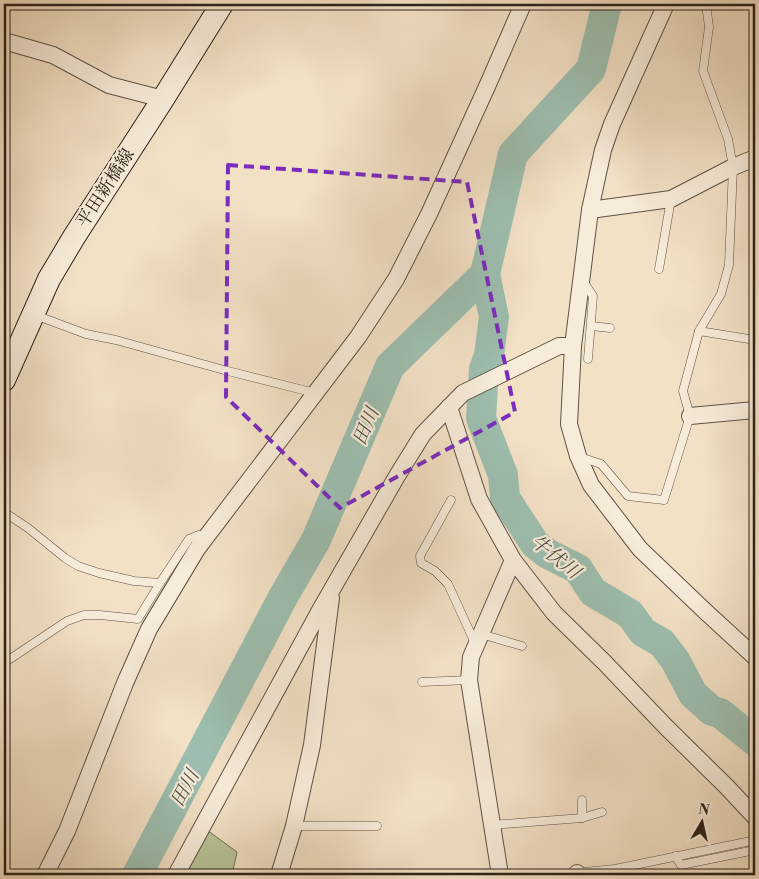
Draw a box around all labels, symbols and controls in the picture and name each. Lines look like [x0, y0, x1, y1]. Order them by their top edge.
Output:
street label: 平田新橋線 [71, 144, 140, 232]
water label: 田川 [347, 402, 385, 449]
water label: 牛伏川 [526, 530, 587, 585]
water label: 田川 [165, 764, 205, 811]
north arrow [676, 796, 726, 846]
text: N [697, 800, 711, 820]

